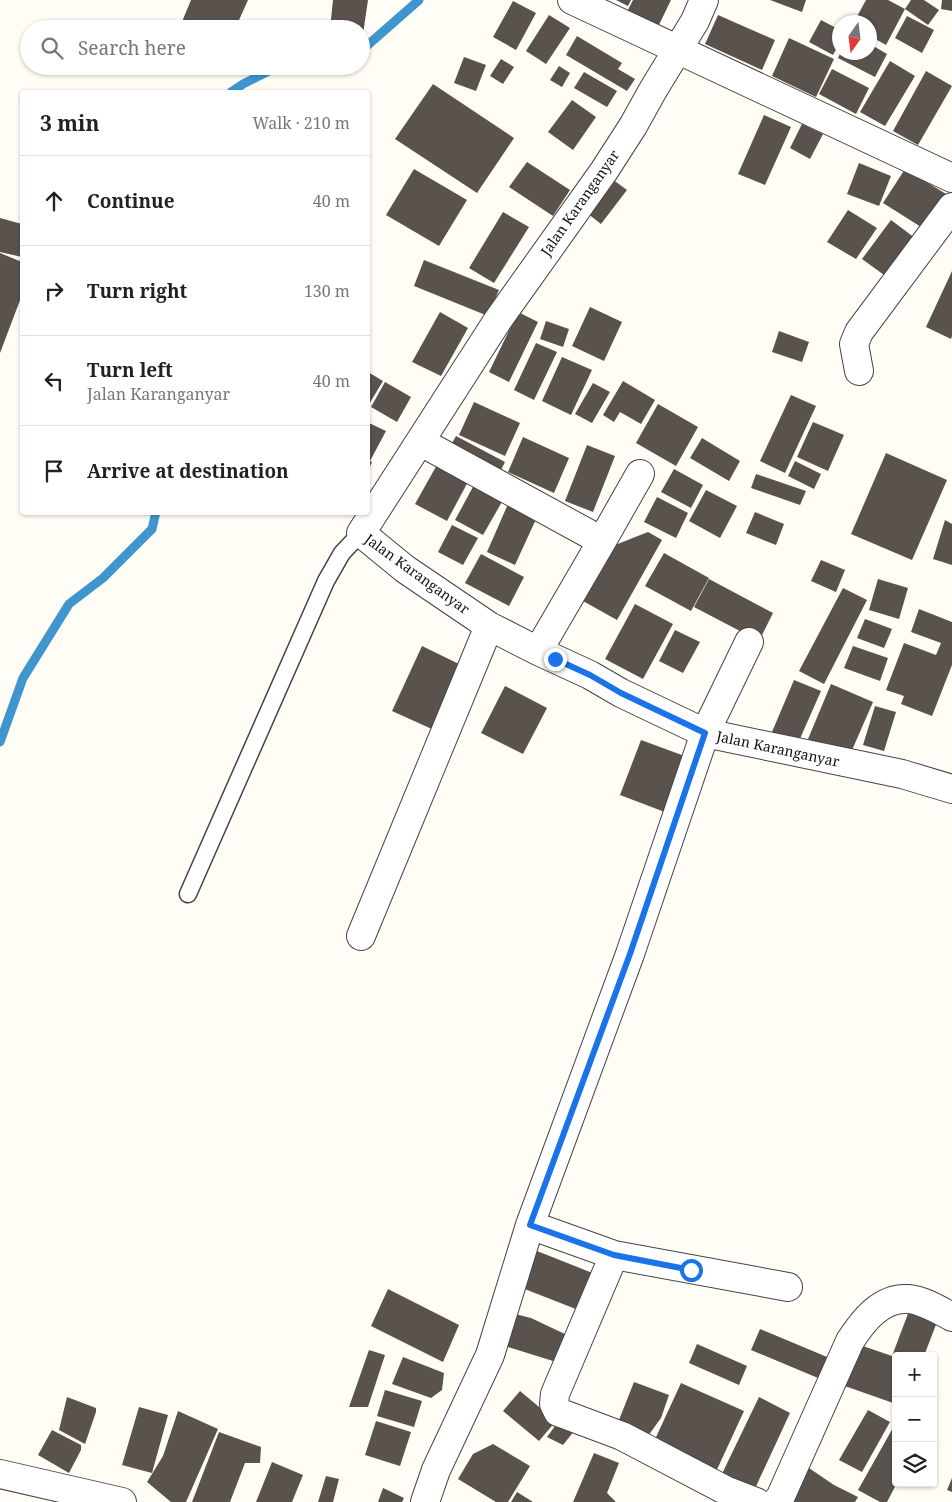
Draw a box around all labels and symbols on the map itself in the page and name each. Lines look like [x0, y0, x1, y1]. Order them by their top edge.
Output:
north arrow [832, 15, 877, 60]
street label: Jalan Karanganyar [535, 146, 624, 260]
street label: Jalan Karanganyar [360, 529, 474, 618]
route end [544, 648, 567, 671]
street label: Jalan Karanganyar [714, 726, 842, 771]
route start [680, 1259, 703, 1282]

